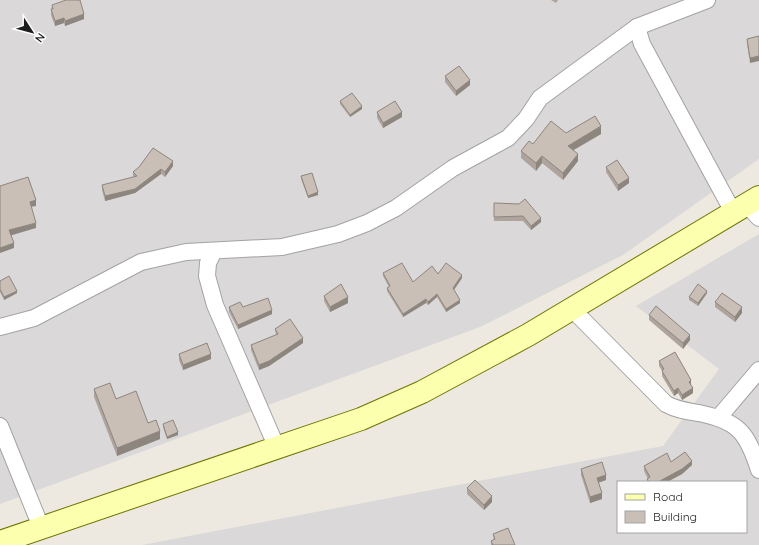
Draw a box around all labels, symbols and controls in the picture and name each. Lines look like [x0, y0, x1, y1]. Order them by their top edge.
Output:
north arrow [12, 12, 52, 52]
text: N [32, 30, 48, 45]
legend [617, 481, 747, 533]
text: Road [653, 489, 683, 504]
text: Building [653, 509, 697, 524]

